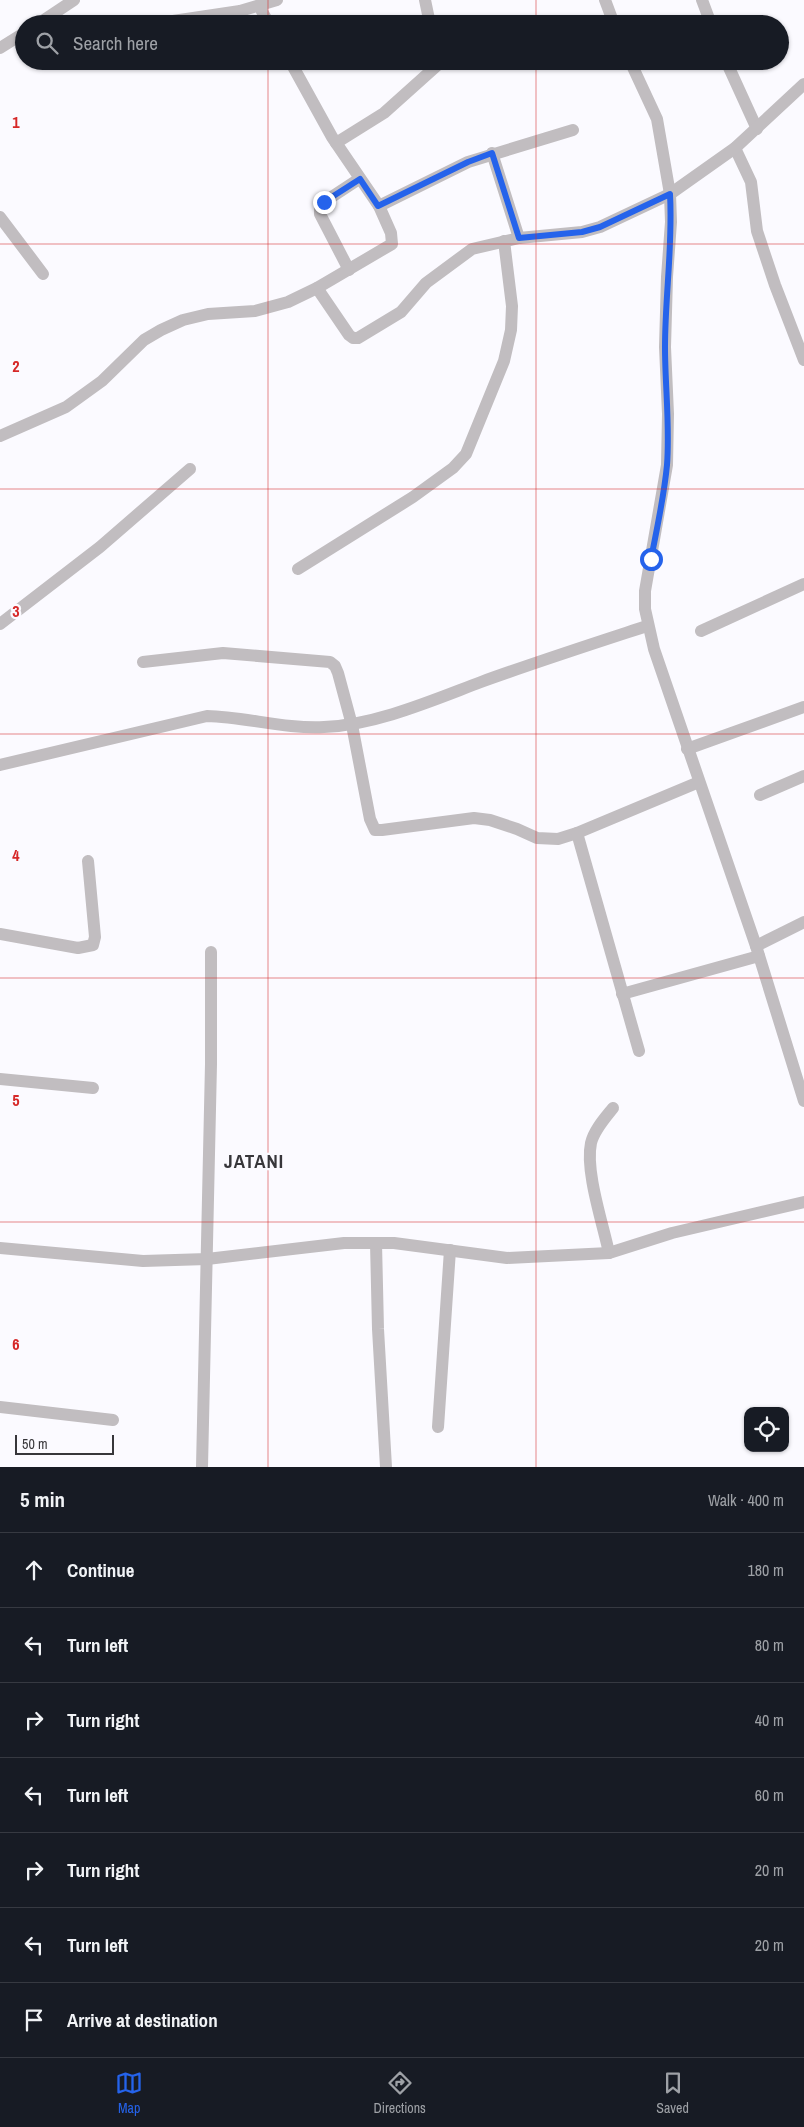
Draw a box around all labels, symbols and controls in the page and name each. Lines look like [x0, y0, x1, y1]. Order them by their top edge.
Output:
search box [15, 15, 789, 70]
icon: search [33, 29, 61, 57]
text: Search here [73, 30, 158, 56]
text: 1 [12, 111, 20, 133]
route end [313, 191, 336, 214]
text: 2 [12, 355, 20, 377]
route start [640, 548, 663, 571]
text: 3 [12, 600, 20, 622]
text: 4 [12, 844, 20, 866]
text: 5 [12, 1089, 20, 1111]
district label: JATANI [224, 1148, 284, 1174]
text: 6 [12, 1333, 20, 1355]
map controls [744, 1407, 789, 1452]
button: locate [744, 1407, 789, 1452]
scale bar [15, 1432, 114, 1455]
text: 50 m [22, 1435, 48, 1453]
text: 5 min [20, 1485, 65, 1514]
text: Walk · 400 m [708, 1489, 784, 1511]
icon: ahead [20, 1556, 48, 1584]
text: Continue [67, 1557, 135, 1583]
text: 180 m [748, 1559, 784, 1581]
icon: left [20, 1631, 48, 1659]
text: Turn left [67, 1632, 128, 1658]
text: 80 m [755, 1634, 784, 1656]
icon: right [20, 1706, 48, 1734]
text: Turn right [67, 1707, 139, 1733]
text: 40 m [755, 1709, 784, 1731]
icon: left [20, 1781, 48, 1809]
text: Turn left [67, 1782, 128, 1808]
text: 60 m [755, 1784, 784, 1806]
icon: right [20, 1856, 48, 1884]
text: Turn right [67, 1857, 139, 1883]
text: 20 m [755, 1859, 784, 1881]
icon: left [20, 1931, 48, 1959]
text: Turn left [67, 1932, 128, 1958]
text: 20 m [755, 1934, 784, 1956]
icon: arrive [20, 2006, 48, 2034]
text: Arrive at destination [67, 2007, 218, 2033]
tab: Map [115, 2069, 143, 2117]
tab: Directions [374, 2069, 426, 2117]
tab: Saved [656, 2069, 689, 2117]

